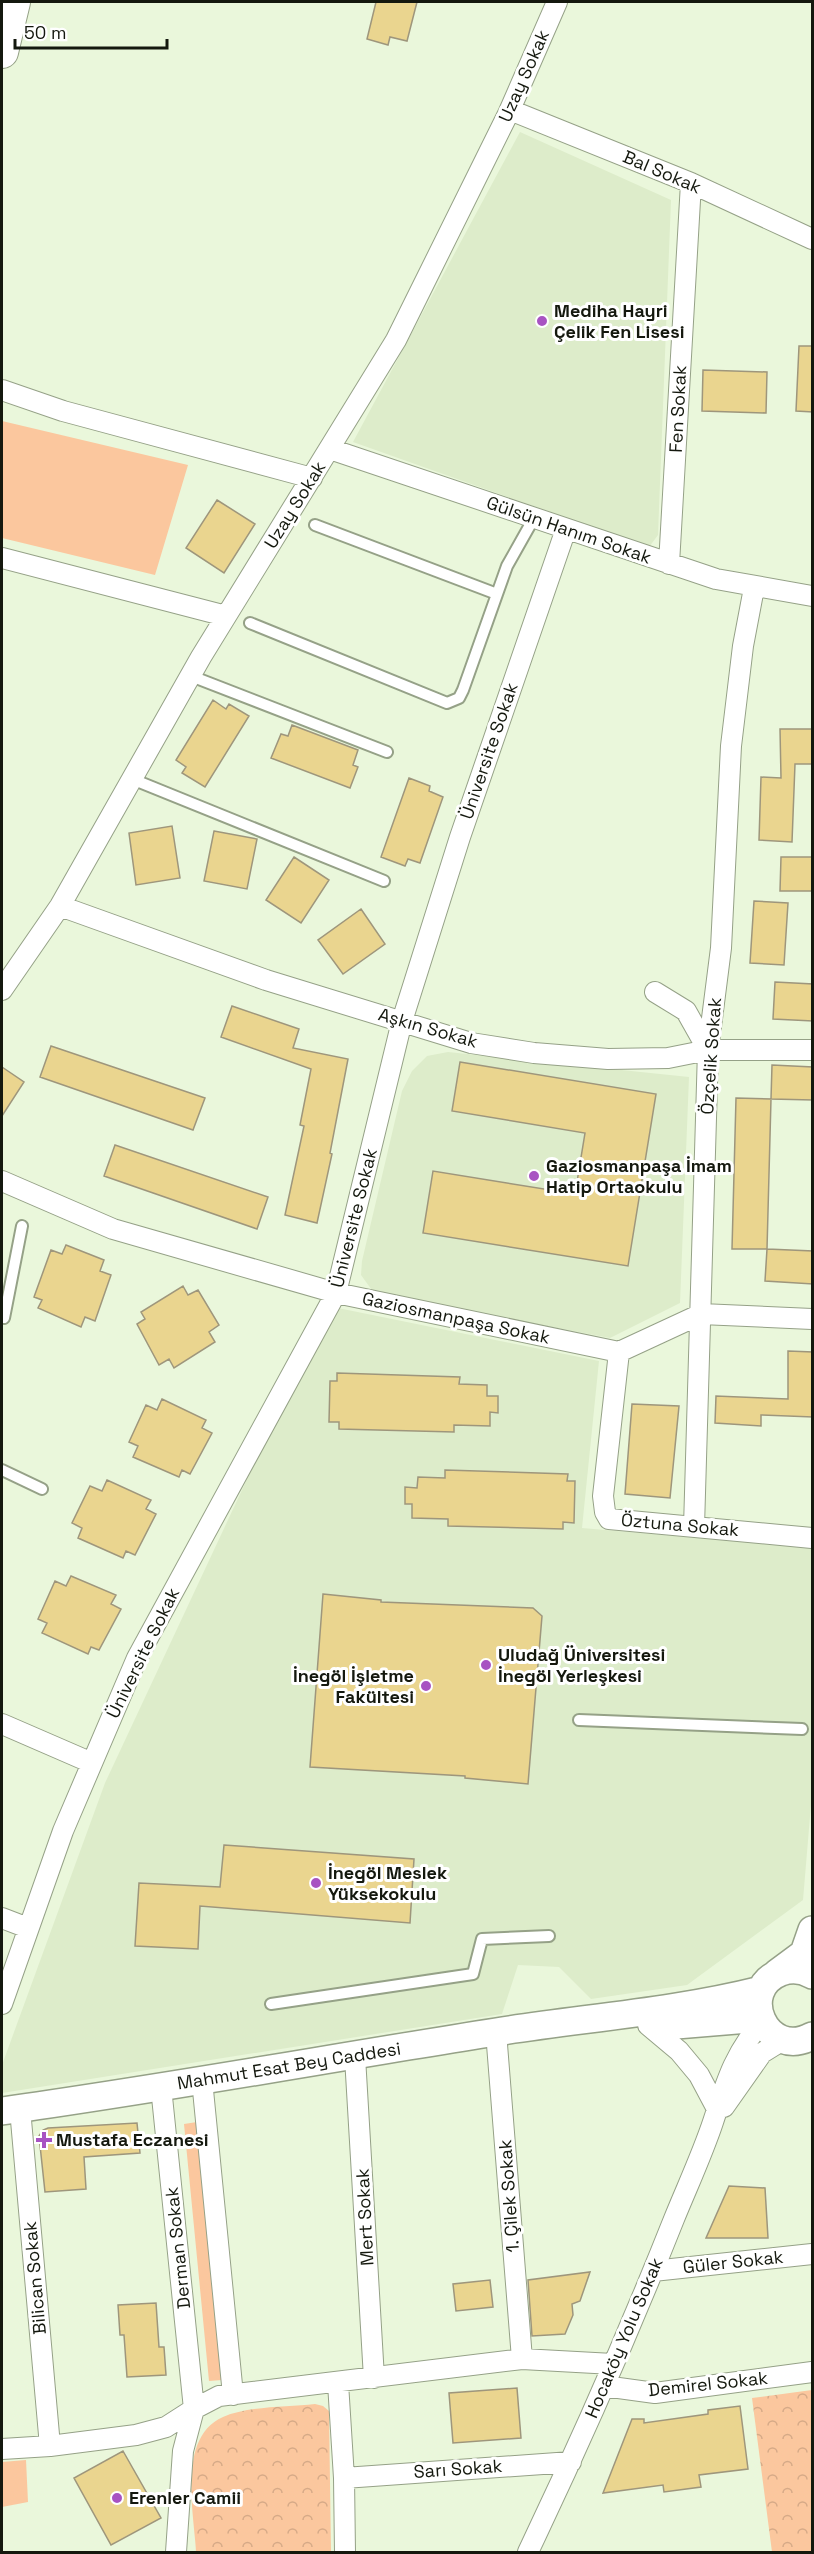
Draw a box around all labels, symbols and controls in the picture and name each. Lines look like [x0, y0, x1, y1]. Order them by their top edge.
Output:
scale bar [15, 12, 166, 50]
text: 50 m [24, 21, 66, 44]
street label: Uzay Sokak [493, 26, 554, 126]
street label: Bal Sokak [620, 145, 705, 198]
place label: Mediha Hayri Çelik Fen Lisesi [554, 299, 684, 343]
marker: Mediha Hayri Çelik Fen Lisesi [535, 314, 549, 328]
street label: Fen Sokak [664, 364, 691, 453]
street label: Uzay Sokak [259, 457, 331, 553]
street label: Gülsün Hanım Sokak [484, 491, 655, 569]
street label: Üniversite Sokak [454, 679, 523, 822]
street label: Özçelik Sokak [695, 996, 726, 1115]
street label: Aşkın Sokak [376, 1002, 481, 1053]
street label: Üniversite Sokak [325, 1146, 382, 1290]
place label: Gaziosmanpaşa İmam Hatip Ortaokulu [546, 1154, 732, 1198]
marker: Gaziosmanpaşa İmam Hatip Ortaokulu [527, 1169, 541, 1183]
street label: Gaziosmanpaşa Sokak [360, 1286, 552, 1349]
street label: Öztuna Sokak [620, 1508, 740, 1541]
street label: Üniversite Sokak [101, 1583, 184, 1722]
place label: Uludağ Üniversitesi İnegöl Yerleşkesi [498, 1643, 665, 1687]
marker: Uludağ Üniversitesi İnegöl Yerleşkesi [479, 1658, 493, 1672]
place label: İnegöl İşletme Fakültesi [293, 1664, 414, 1708]
marker: İnegöl İşletme Fakültesi [419, 1679, 433, 1693]
place label: İnegöl Meslek Yüksekokulu [328, 1861, 447, 1905]
marker: İnegöl Meslek Yüksekokulu [309, 1876, 323, 1890]
street label: Mahmut Esat Bey Caddesi [175, 2036, 402, 2095]
place label: Mustafa Eczanesi [56, 2128, 209, 2151]
marker: Mustafa Eczanesi [37, 2133, 51, 2147]
street label: 1. Çilek Sokak [493, 2139, 524, 2253]
street label: Mert Sokak [350, 2167, 379, 2266]
street label: Derman Sokak [160, 2186, 195, 2310]
street label: Bilican Sokak [18, 2220, 51, 2336]
street label: Güler Sokak [682, 2245, 785, 2278]
street label: Hocaköy Yolu Sokak [579, 2254, 668, 2421]
street label: Demirel Sokak [647, 2366, 769, 2401]
street label: Sarı Sokak [413, 2454, 503, 2483]
place label: Erenler Camii [129, 2486, 241, 2509]
marker: Erenler Camii [110, 2491, 124, 2505]

